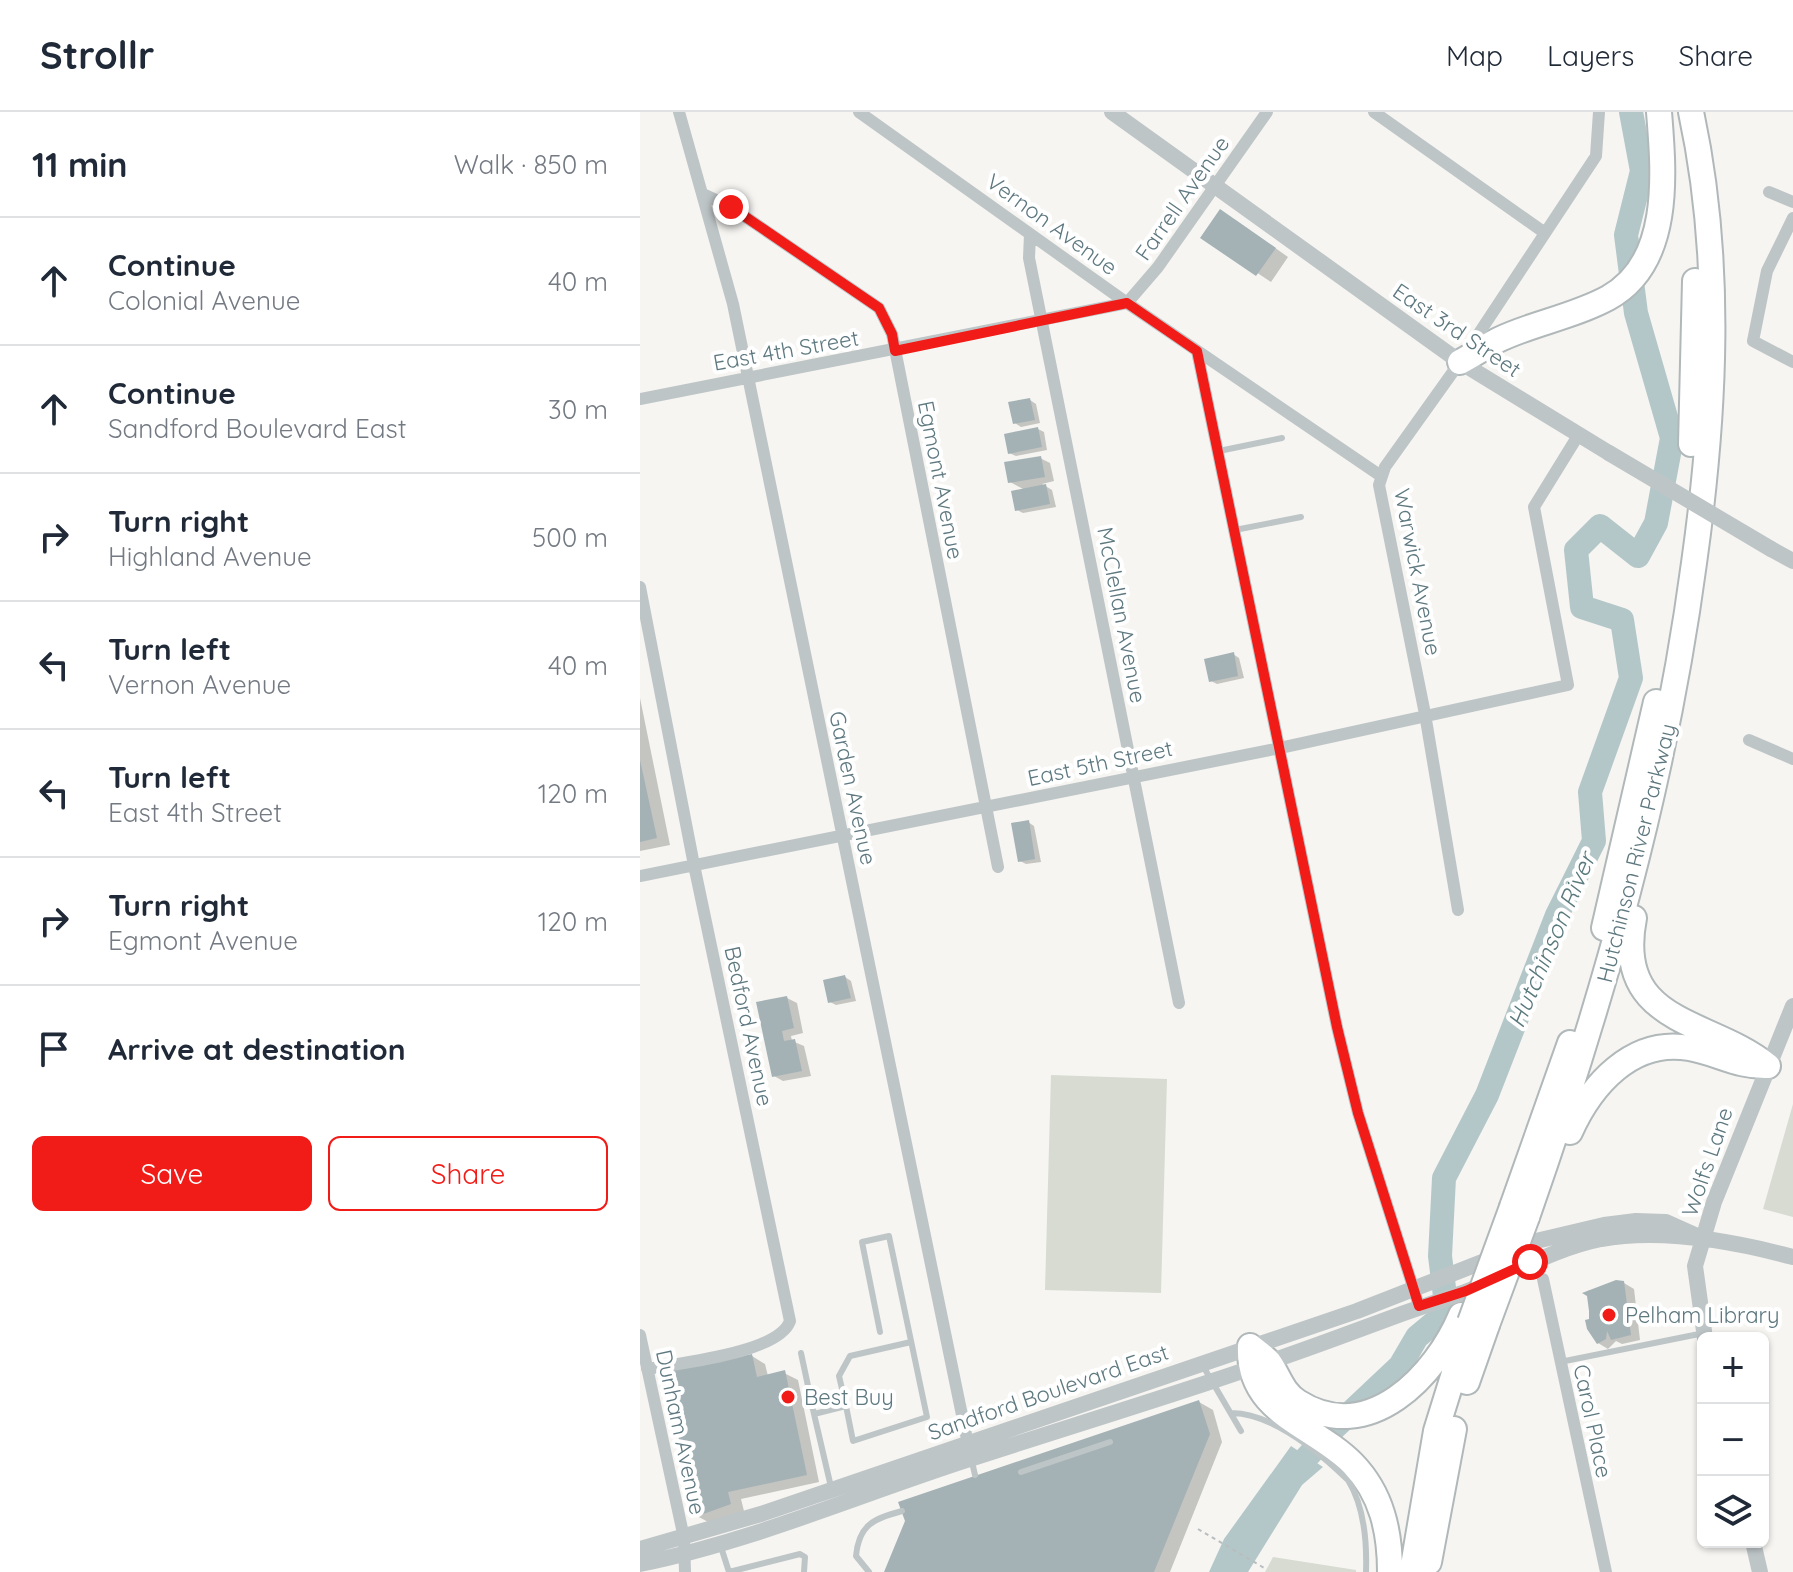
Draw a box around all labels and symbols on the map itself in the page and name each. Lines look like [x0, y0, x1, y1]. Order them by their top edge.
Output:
street label: Farrell Avenue [1129, 130, 1235, 266]
street label: Vernon Avenue [981, 167, 1123, 281]
route end [713, 189, 749, 225]
street label: East 3rd Street [1388, 277, 1526, 383]
street label: East 4th Street [711, 323, 861, 377]
street label: Egmont Avenue [912, 398, 970, 562]
street label: Warwick Avenue [1388, 486, 1448, 658]
street label: McClellan Avenue [1091, 525, 1153, 705]
street label: Garden Avenue [823, 708, 883, 868]
street label: Hutchinson River Parkway [1590, 720, 1682, 986]
street label: East 5th Street [1025, 734, 1175, 792]
water label: Hutchinson River [1501, 846, 1602, 1032]
street label: Bedford Avenue [718, 943, 780, 1109]
street label: Wolfs Lane [1675, 1104, 1739, 1220]
route start [1512, 1244, 1548, 1280]
place label: Pelham Library [1625, 1301, 1780, 1329]
marker: Pelham Library [1600, 1306, 1618, 1324]
street label: Sandford Boulevard East [924, 1338, 1172, 1446]
street label: Dunham Avenue [650, 1347, 712, 1517]
street label: Carol Place [1567, 1362, 1619, 1480]
place label: Best Buy [804, 1383, 894, 1411]
marker: Best Buy [779, 1388, 797, 1406]

